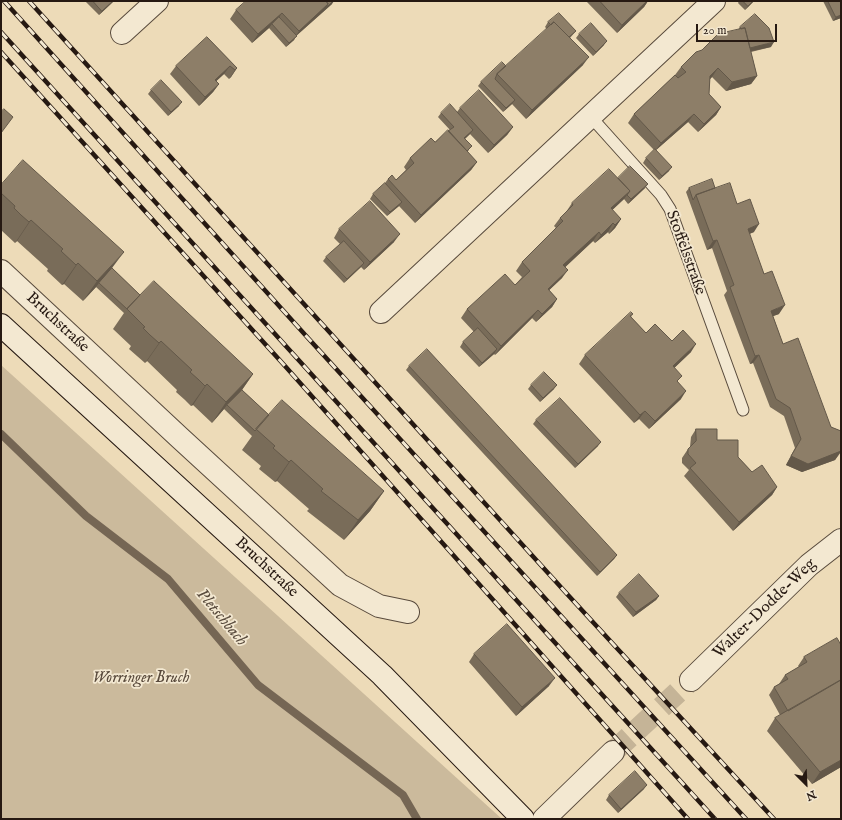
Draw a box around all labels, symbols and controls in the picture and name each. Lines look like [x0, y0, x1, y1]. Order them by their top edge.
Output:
scale bar [698, 16, 779, 42]
text: 20 m [703, 23, 726, 38]
street label: Stoffelsstraße [661, 208, 709, 298]
street label: Bruchstraße [21, 289, 93, 357]
street label: Bruchstraße [230, 534, 302, 602]
street label: Walter-Dodde-Weg [710, 555, 820, 663]
water label: Pletschbach [191, 585, 251, 651]
park label: Worringer Bruch [93, 669, 189, 689]
north arrow [786, 764, 826, 804]
text: N [804, 787, 818, 803]

